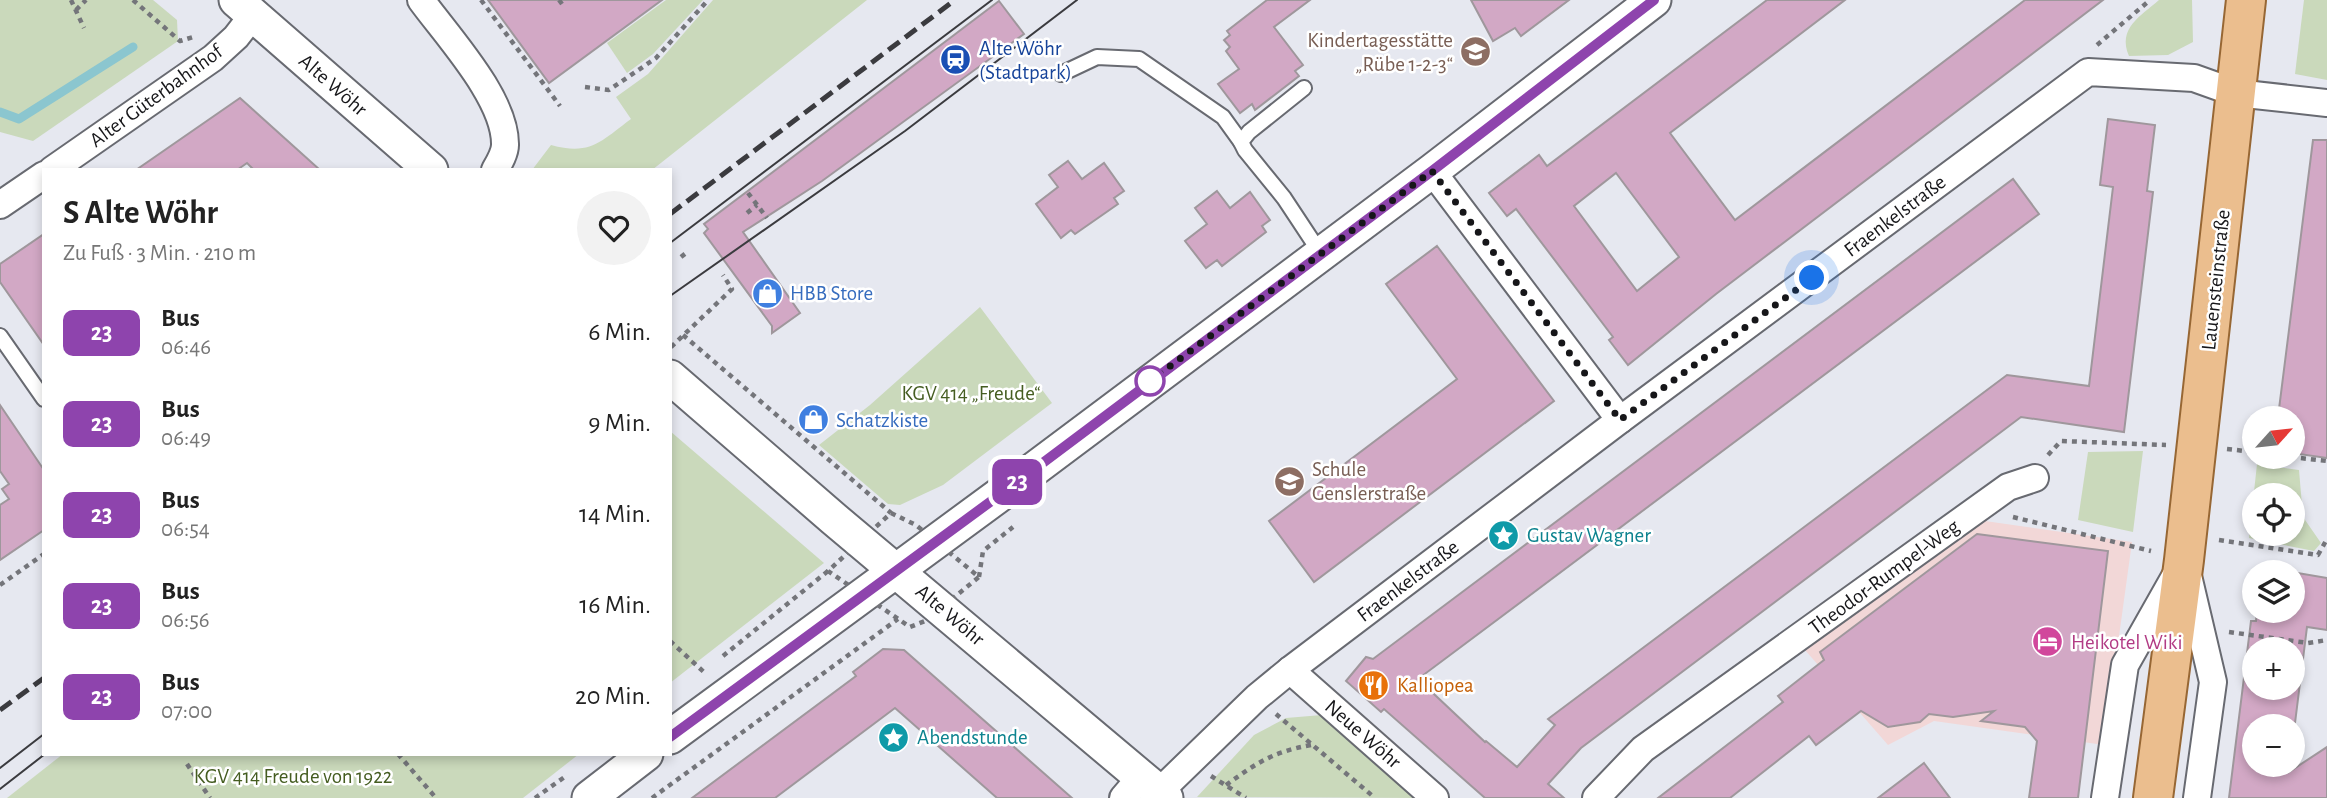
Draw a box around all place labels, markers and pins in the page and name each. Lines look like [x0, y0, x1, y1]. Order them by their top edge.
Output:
place label: Kindertagesstätte „Rübe 1-2-3“ [1307, 30, 1453, 75]
school or university icon: Kindertagesstätte „Rübe 1-2-3“ [1459, 35, 1493, 69]
place label: Alte Wöhr (Stadtpark) [979, 38, 1072, 83]
station icon: Alte Wöhr (Stadtpark) [939, 43, 973, 77]
shop icon: HBB Store [750, 276, 784, 310]
place label: HBB Store [790, 283, 873, 304]
unlabelled marker [1135, 366, 1165, 396]
shop icon: Schatzkiste [796, 403, 830, 437]
place label: Schatzkiste [836, 410, 928, 431]
place label: Schule Genslerstraße [1312, 459, 1426, 504]
school or university icon: Schule Genslerstraße [1272, 464, 1306, 498]
place icon: Gustav Wagner [1487, 518, 1521, 552]
place label: Gustav Wagner [1527, 525, 1651, 546]
hotel icon: Heikotel Wiki [2031, 625, 2065, 659]
place label: Heikotel Wiki [2071, 632, 2183, 653]
restaurant icon: Kalliopea [1357, 668, 1391, 702]
place label: Kalliopea [1397, 675, 1474, 696]
place icon: Abendstunde [877, 720, 911, 754]
place label: Abendstunde [917, 727, 1028, 748]

